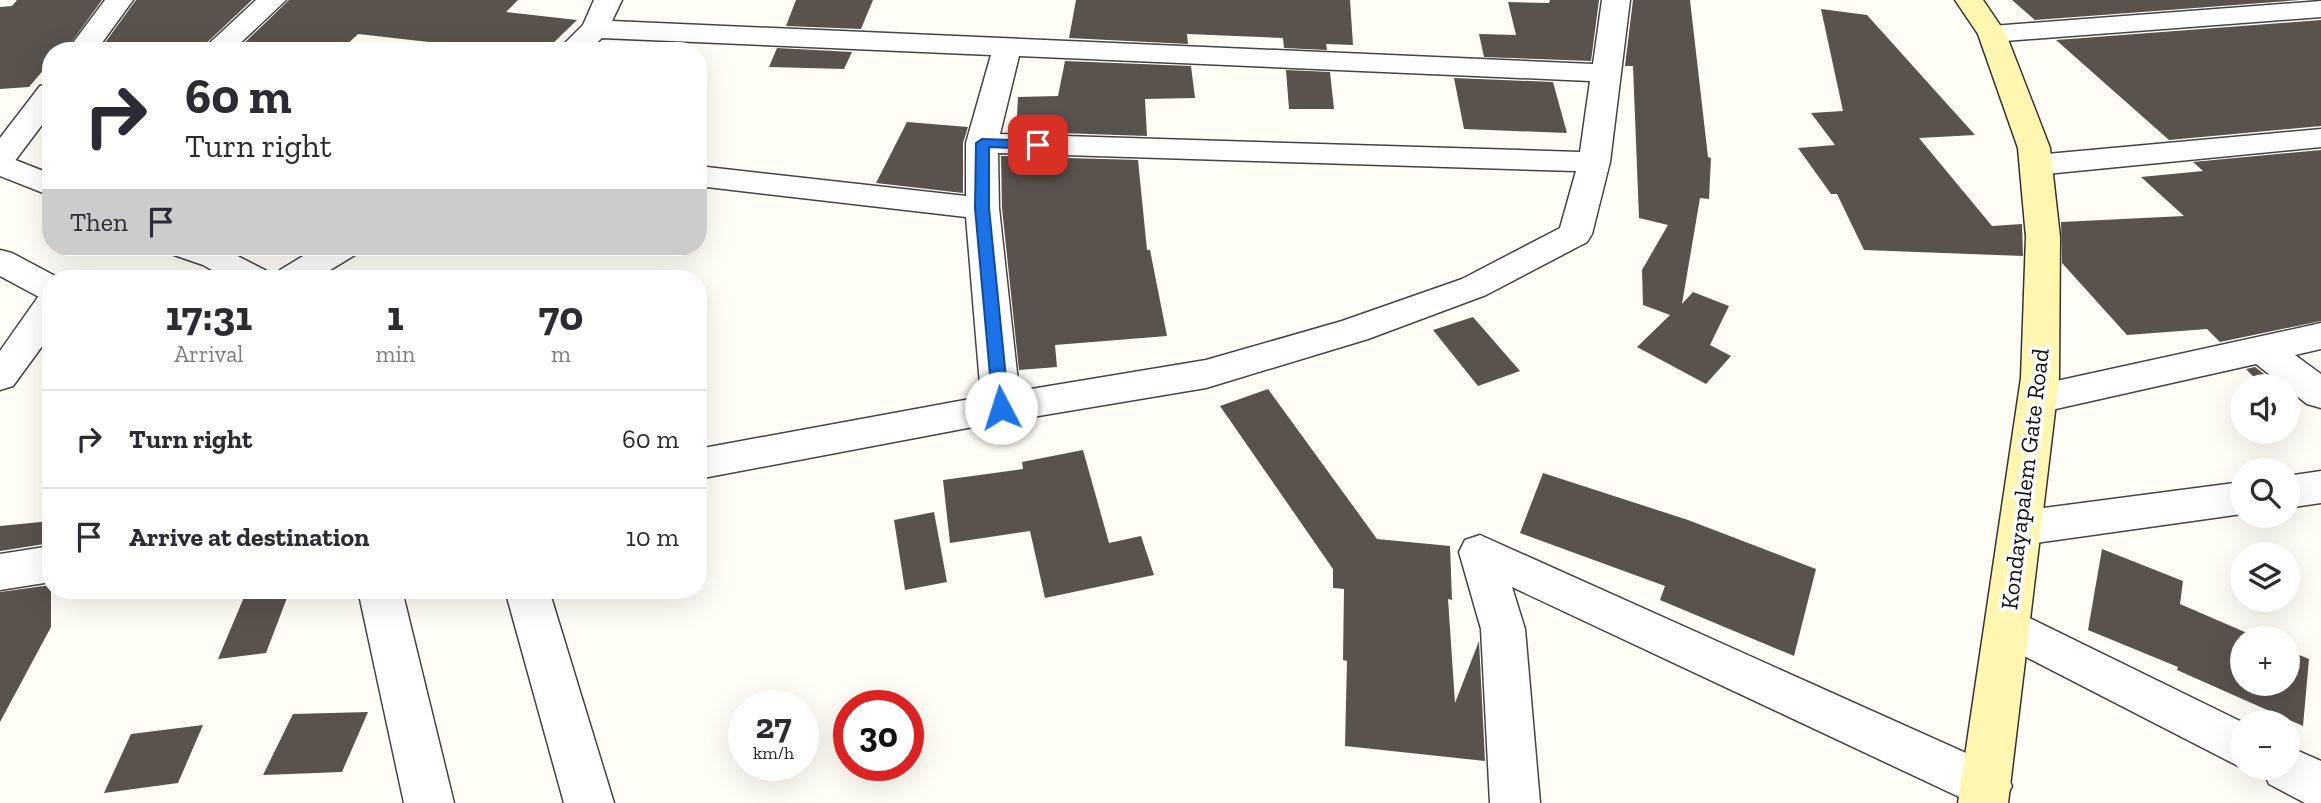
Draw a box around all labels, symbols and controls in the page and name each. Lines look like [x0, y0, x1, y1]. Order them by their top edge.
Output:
text: 60 m [185, 67, 292, 126]
icon: right [70, 70, 161, 161]
pin [1008, 115, 1068, 175]
icon: arrive [1019, 126, 1057, 164]
text: Turn right [185, 127, 332, 165]
icon: arrive [142, 203, 180, 241]
text: Then [70, 206, 128, 238]
text: 17:31 [165, 290, 252, 341]
text: 1 [387, 290, 404, 341]
text: 70 [539, 290, 584, 341]
text: Arrival [174, 340, 243, 368]
text: min [376, 340, 415, 368]
text: m [551, 340, 571, 368]
street label: Kondayapalem Gate Road [1994, 347, 2055, 611]
position arrow [964, 371, 1038, 445]
map controls [2230, 374, 2300, 780]
button: sound [2230, 374, 2300, 444]
icon: right [70, 420, 108, 458]
text: Turn right [129, 423, 252, 455]
text: 60 m [622, 423, 679, 455]
button: search [2230, 458, 2300, 528]
icon: arrive [70, 518, 108, 556]
text: Arrive at destination [129, 521, 369, 553]
text: 10 m [626, 521, 679, 553]
button: layers [2230, 542, 2300, 612]
button: + [2230, 626, 2300, 696]
speed limit sign: 30 [833, 690, 924, 781]
text: 27 [755, 705, 792, 747]
button: − [2230, 710, 2300, 780]
text: km/h [753, 742, 794, 764]

